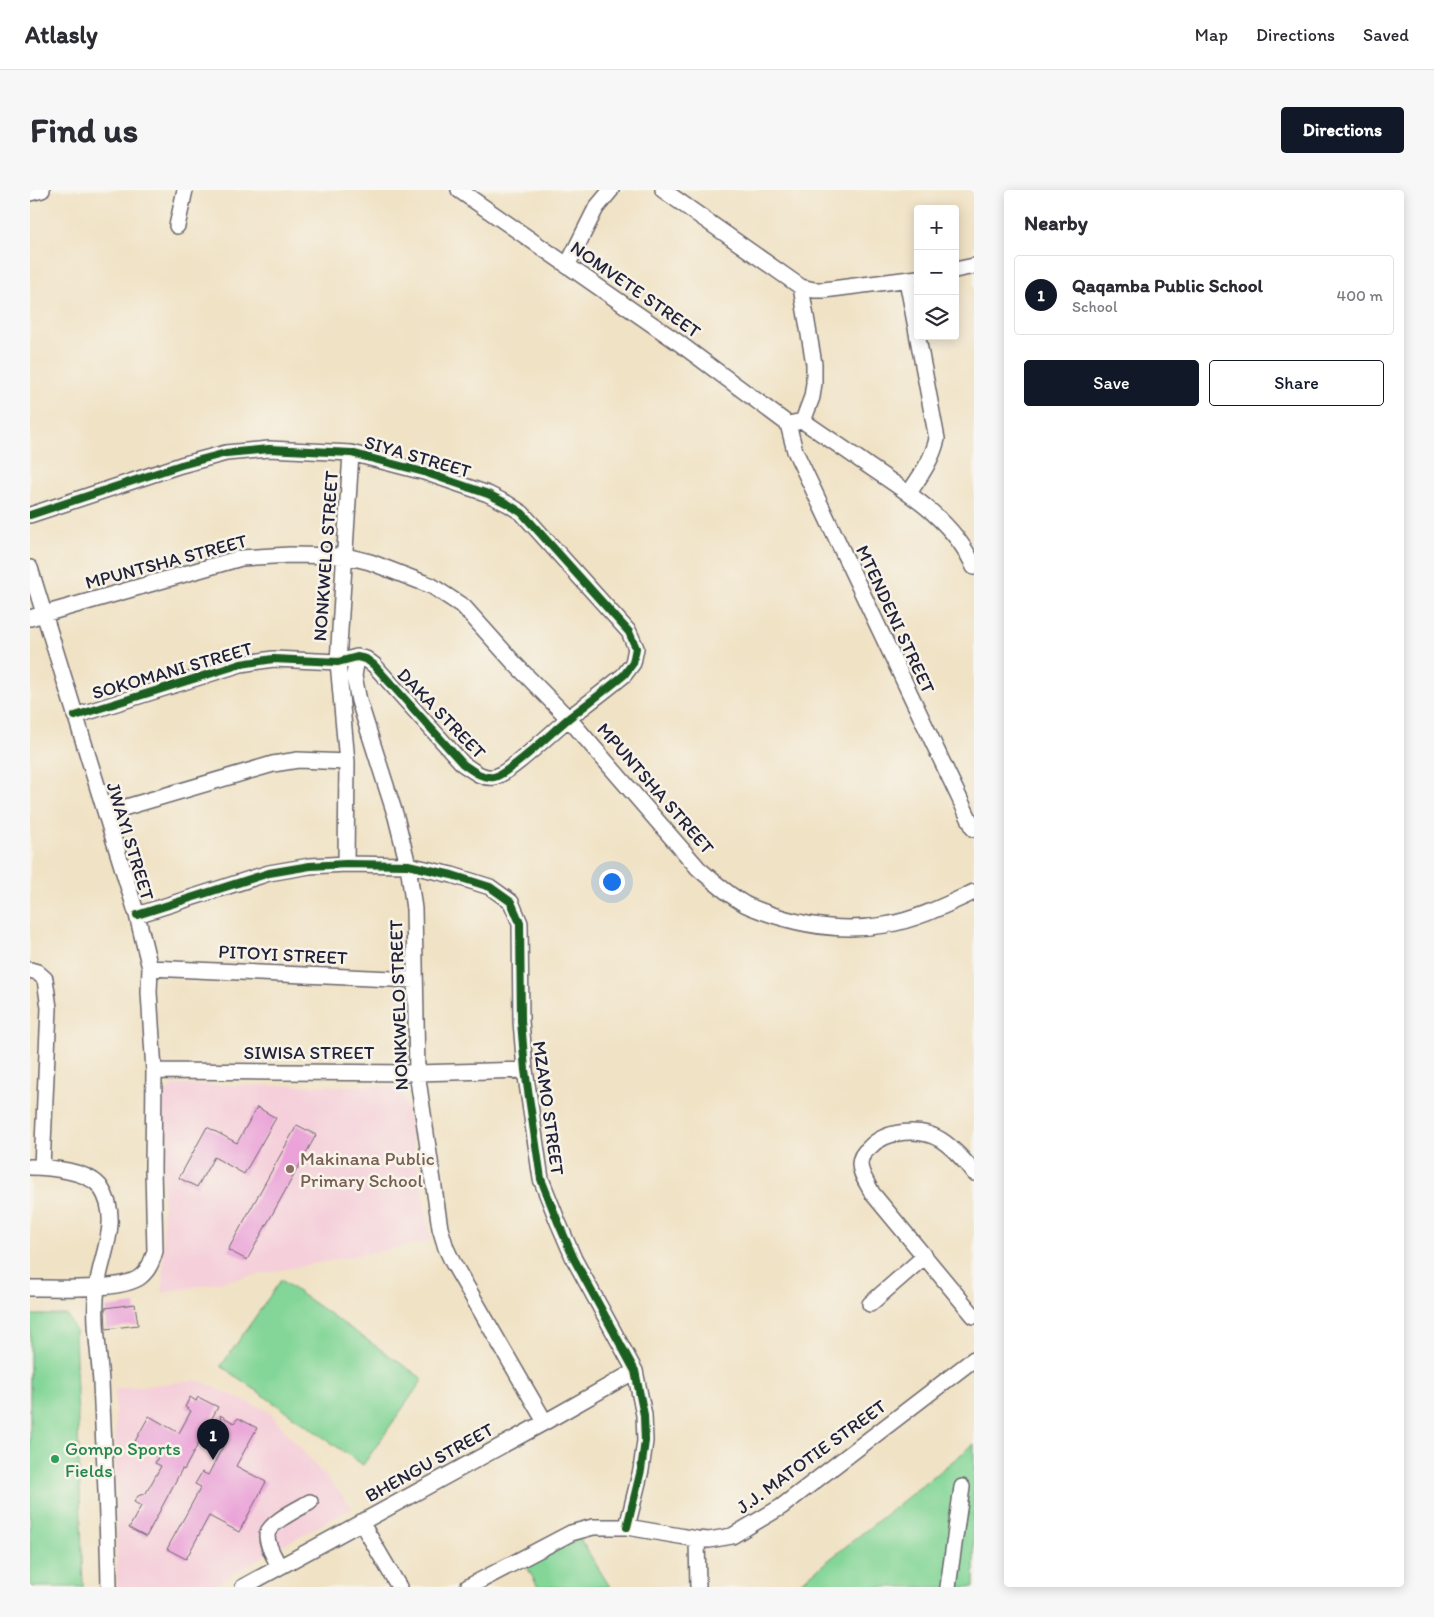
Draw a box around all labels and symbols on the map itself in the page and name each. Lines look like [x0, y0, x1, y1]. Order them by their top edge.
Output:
street label: NOMVETE STREET [566, 236, 706, 343]
street label: SIYA STREET [362, 430, 474, 483]
street label: NONKWELO STREET [308, 470, 343, 642]
street label: MPUNTSHA STREET [83, 529, 250, 594]
street label: MTENDENI STREET [851, 541, 940, 697]
street label: SOKOMANI STREET [89, 636, 255, 704]
street label: DAKA STREET [392, 663, 491, 764]
street label: MPUNTSHA STREET [592, 718, 719, 859]
street label: JWAYI STREET [102, 779, 160, 903]
your location [599, 869, 625, 895]
street label: NONKWELO STREET [384, 919, 413, 1091]
street label: PITOYI STREET [218, 940, 348, 969]
street label: MZAMO STREET [528, 1039, 569, 1177]
street label: SIWISA STREET [244, 1041, 375, 1064]
place label: Makinana Public Primary School [300, 1147, 435, 1192]
marker: Makinana Public Primary School [284, 1163, 296, 1175]
street label: J.J. MATOTIE STREET [732, 1394, 891, 1518]
street label: BHENGU STREET [361, 1418, 498, 1507]
pin: 1 [197, 1419, 229, 1460]
place label: Gompo Sports Fields [65, 1437, 181, 1482]
marker: Gompo Sports Fields [49, 1453, 61, 1465]

